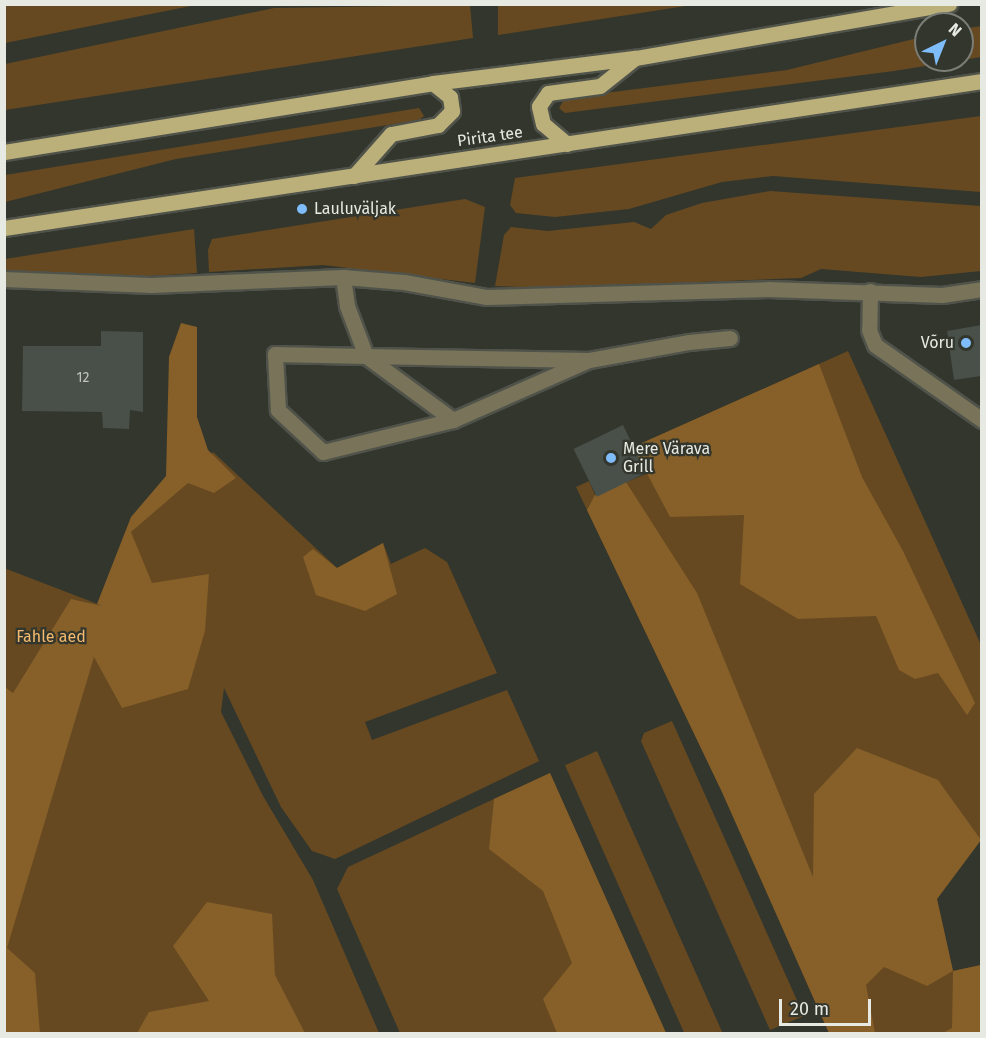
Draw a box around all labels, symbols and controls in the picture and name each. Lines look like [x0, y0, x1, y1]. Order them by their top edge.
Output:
north arrow [914, 12, 974, 72]
text: N [945, 19, 966, 40]
street label: Pirita tee [456, 123, 524, 151]
place label: Lauluväljak [314, 199, 396, 219]
marker: Lauluväljak [295, 202, 309, 216]
place label: Võru [921, 333, 954, 353]
marker: Võru [959, 336, 973, 350]
house number: 12 [77, 370, 89, 386]
place label: Mere Värava Grill [623, 439, 710, 477]
marker: Mere Värava Grill [604, 451, 618, 465]
park label: Fahle aed [16, 627, 86, 647]
scale bar [782, 987, 874, 1025]
text: 20 m [790, 998, 829, 1020]

